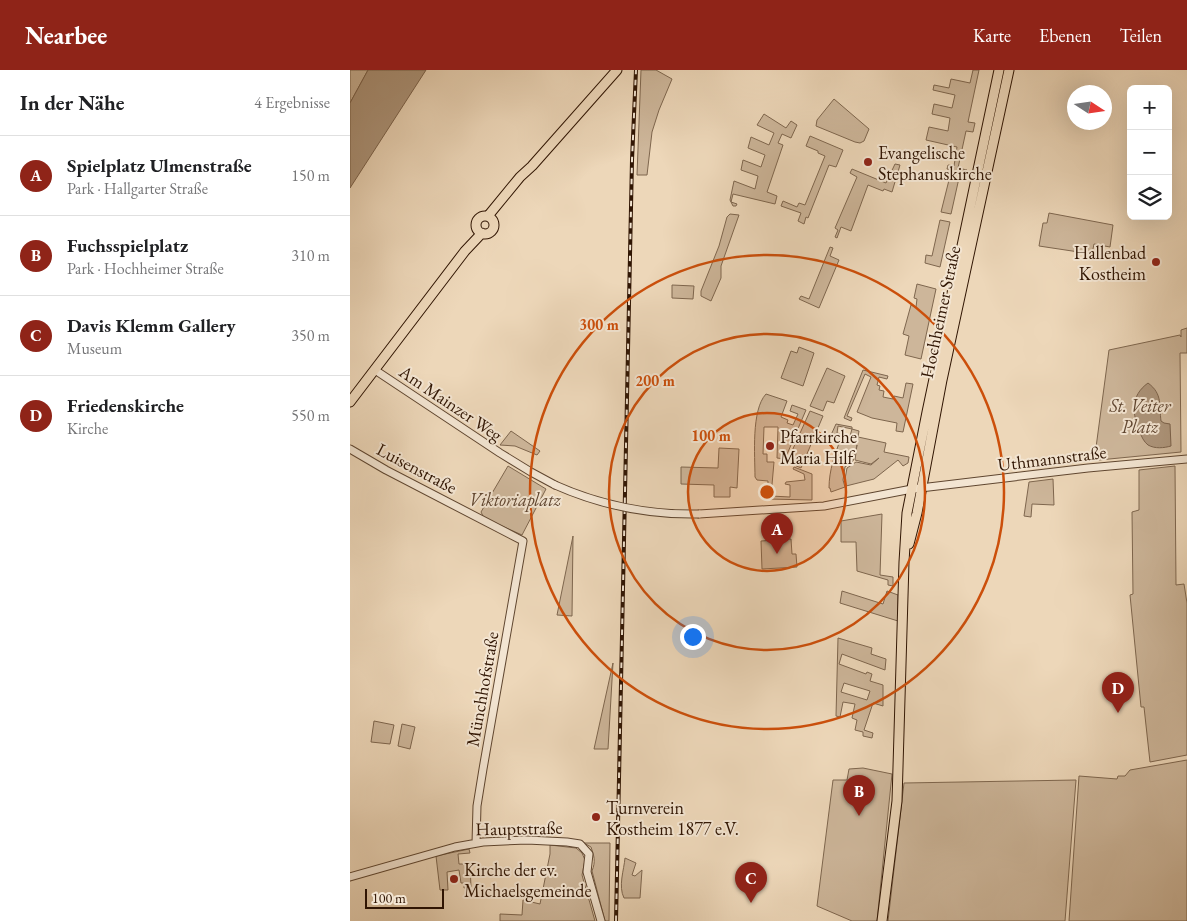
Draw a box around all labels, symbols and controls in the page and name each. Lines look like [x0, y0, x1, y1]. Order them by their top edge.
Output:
text: Nearbee [25, 20, 107, 51]
text: Karte [973, 24, 1011, 47]
text: Ebenen [1039, 24, 1092, 47]
text: Teilen [1120, 24, 1162, 47]
north arrow [1067, 85, 1112, 130]
map controls [1127, 85, 1172, 220]
button: + [1127, 85, 1172, 130]
text: In der Nähe [20, 89, 125, 116]
text: 4 Ergebnisse [254, 92, 330, 113]
button: − [1127, 130, 1172, 175]
place label: Evangelische Stephanuskirche [878, 141, 992, 185]
text: Spielplatz Ulmenstraße [67, 153, 252, 178]
marker: Evangelische Stephanuskirche [862, 156, 874, 168]
text: A [30, 165, 42, 186]
text: 150 m [291, 165, 330, 186]
button: layers [1127, 175, 1172, 220]
text: Park · Hallgarter Straße [67, 178, 208, 199]
text: Fuchsspielplatz [67, 233, 188, 258]
place label: Hallenbad Kostheim [1074, 241, 1147, 285]
street label: Hochheimer Straße [915, 244, 965, 380]
text: B [31, 245, 41, 266]
text: 310 m [291, 245, 330, 266]
marker: Hallenbad Kostheim [1150, 256, 1162, 268]
text: Park · Hochheimer Straße [67, 258, 224, 279]
text: Davis Klemm Gallery [67, 313, 236, 338]
text: 300 m [579, 315, 619, 334]
text: C [30, 325, 42, 346]
text: 350 m [291, 325, 330, 346]
text: Museum [67, 338, 122, 359]
street label: Am Mainzer Weg [394, 359, 507, 446]
text: 200 m [635, 371, 675, 390]
text: Friedenskirche [67, 393, 184, 418]
park label: St. Veiter Platz [1108, 394, 1172, 438]
text: D [30, 405, 42, 426]
text: 550 m [291, 405, 330, 426]
text: Kirche [67, 418, 108, 439]
place label: Pfarrkirche Maria Hilf [780, 425, 857, 469]
text: 100 m [691, 426, 731, 445]
street label: Luisenstraße [373, 437, 461, 499]
marker: Pfarrkirche Maria Hilf [764, 440, 776, 452]
street label: Uthmannstraße [996, 440, 1108, 476]
centre of rings [758, 483, 776, 501]
park label: Viktoriaplatz [469, 488, 562, 512]
pin: A [761, 513, 793, 554]
your location [680, 624, 706, 650]
street label: Münchhofstraße [461, 630, 503, 748]
pin: D [1102, 672, 1134, 713]
pin: B [843, 775, 875, 816]
place label: Turnverein Kostheim 1877 e.V. [606, 796, 739, 840]
marker: Turnverein Kostheim 1877 e.V. [590, 811, 602, 823]
street label: Hauptstraße [475, 816, 563, 840]
place label: Kirche der ev. Michaelsgemeinde [464, 858, 591, 902]
pin: C [735, 862, 767, 903]
marker: Kirche der ev. Michaelsgemeinde [448, 873, 460, 885]
scale bar [365, 886, 444, 909]
text: 100 m [372, 889, 406, 907]

